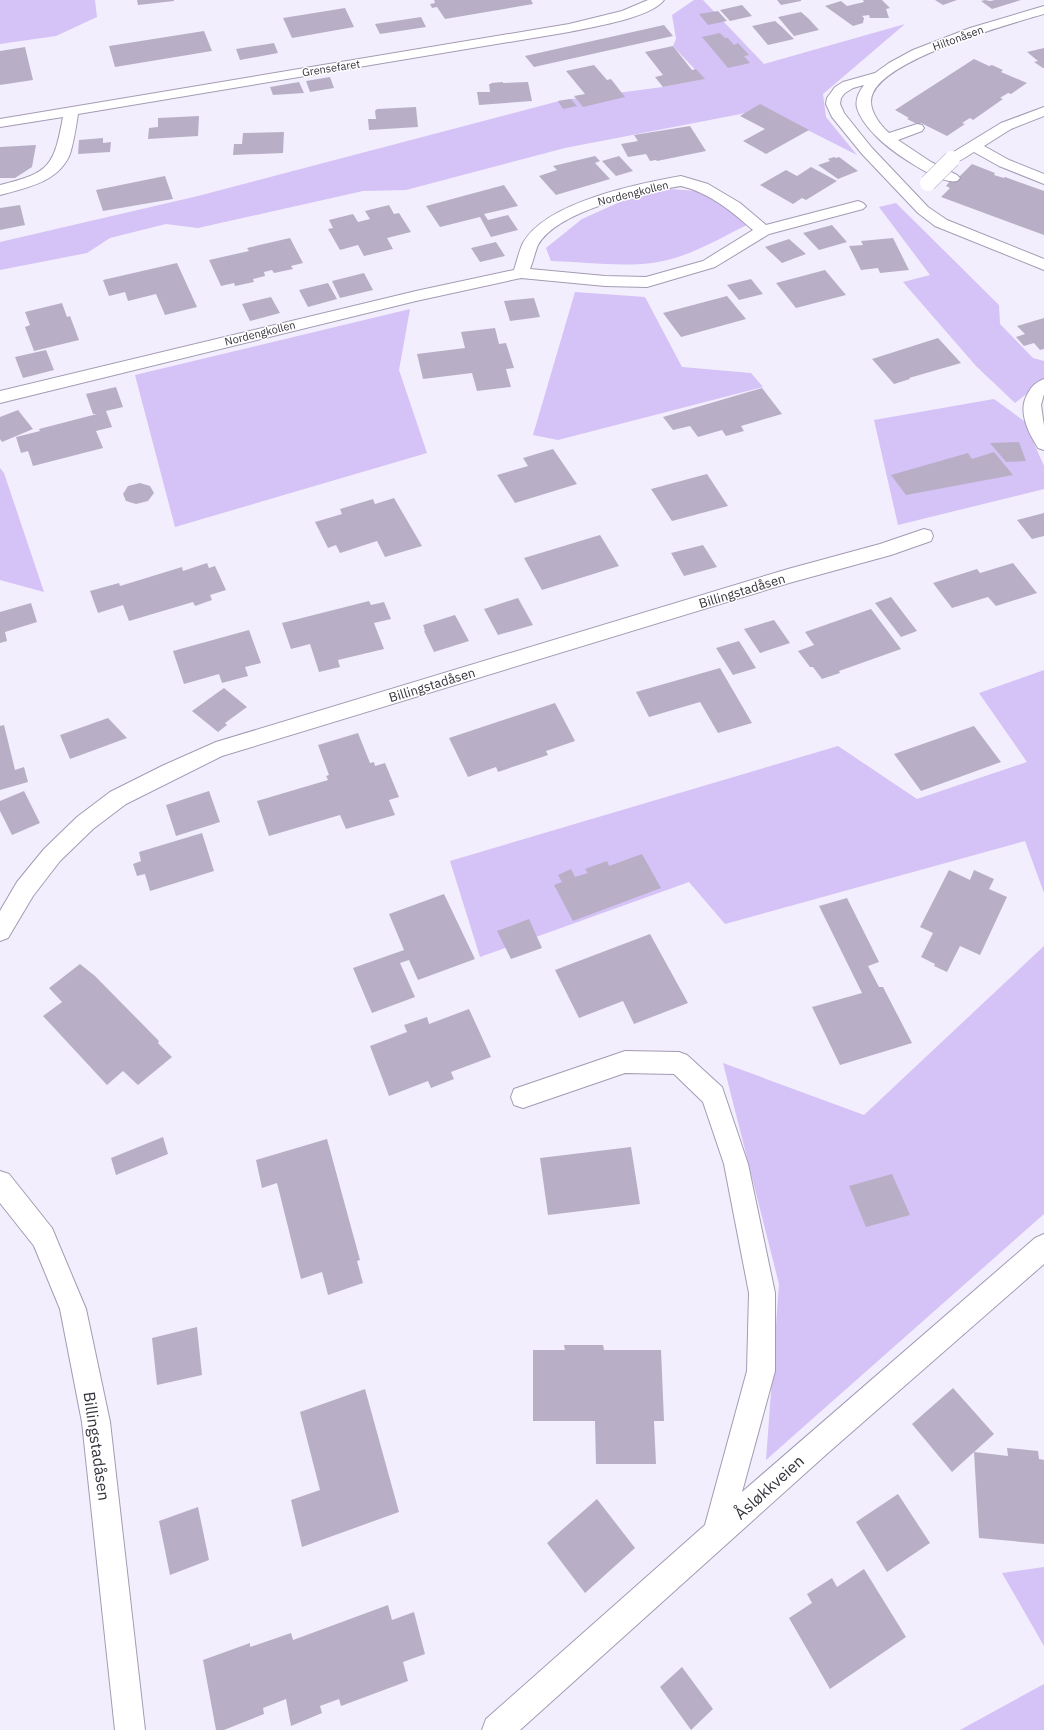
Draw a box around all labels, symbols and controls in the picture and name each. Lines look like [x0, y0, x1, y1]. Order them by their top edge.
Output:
street label: Hiltonåsen [931, 22, 985, 54]
street label: Grensefaret [301, 56, 361, 80]
street label: Nordengkollen [596, 177, 670, 209]
street label: Nordengkollen [223, 317, 297, 349]
street label: Billingstadåsen [697, 570, 787, 612]
street label: Billingstadåsen [387, 664, 477, 706]
street label: Billingstadåsen [79, 1390, 115, 1502]
street label: Åsløkkveien [729, 1450, 808, 1523]

